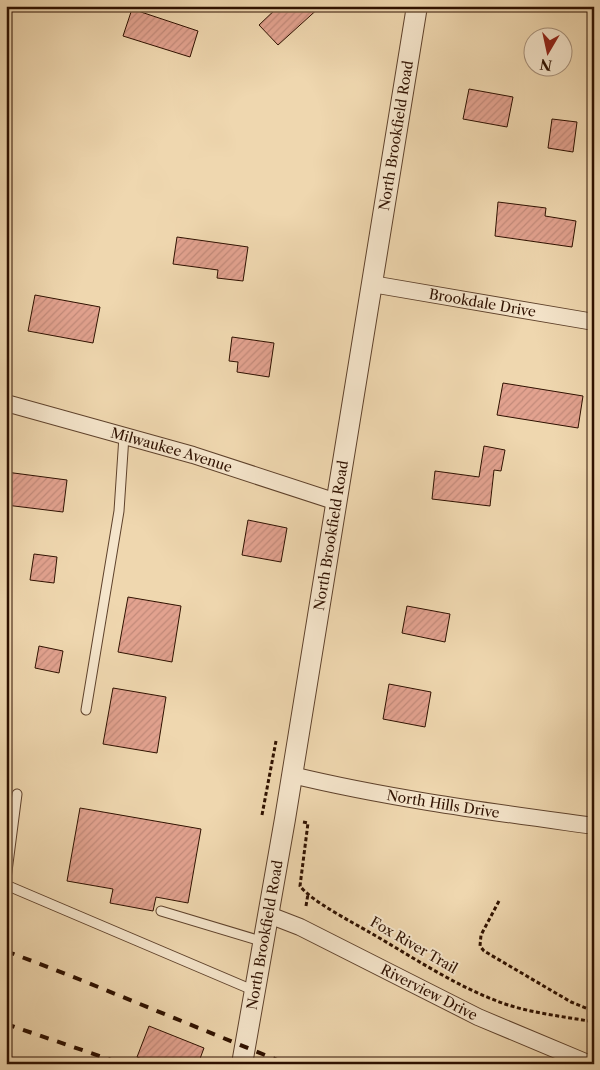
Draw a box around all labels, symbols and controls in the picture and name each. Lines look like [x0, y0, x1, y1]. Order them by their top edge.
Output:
north arrow [522, 28, 572, 78]
text: N [539, 55, 553, 75]
street label: North Brookfield Road [375, 59, 417, 212]
street label: Brookdale Drive [428, 285, 537, 321]
street label: Milwaukee Avenue [109, 424, 235, 476]
street label: North Brookfield Road [310, 459, 352, 612]
street label: North Hills Drive [385, 786, 501, 822]
street label: North Brookfield Road [243, 858, 287, 1011]
street label: Fox River Trail [367, 913, 461, 977]
street label: Riverview Drive [378, 960, 481, 1024]

